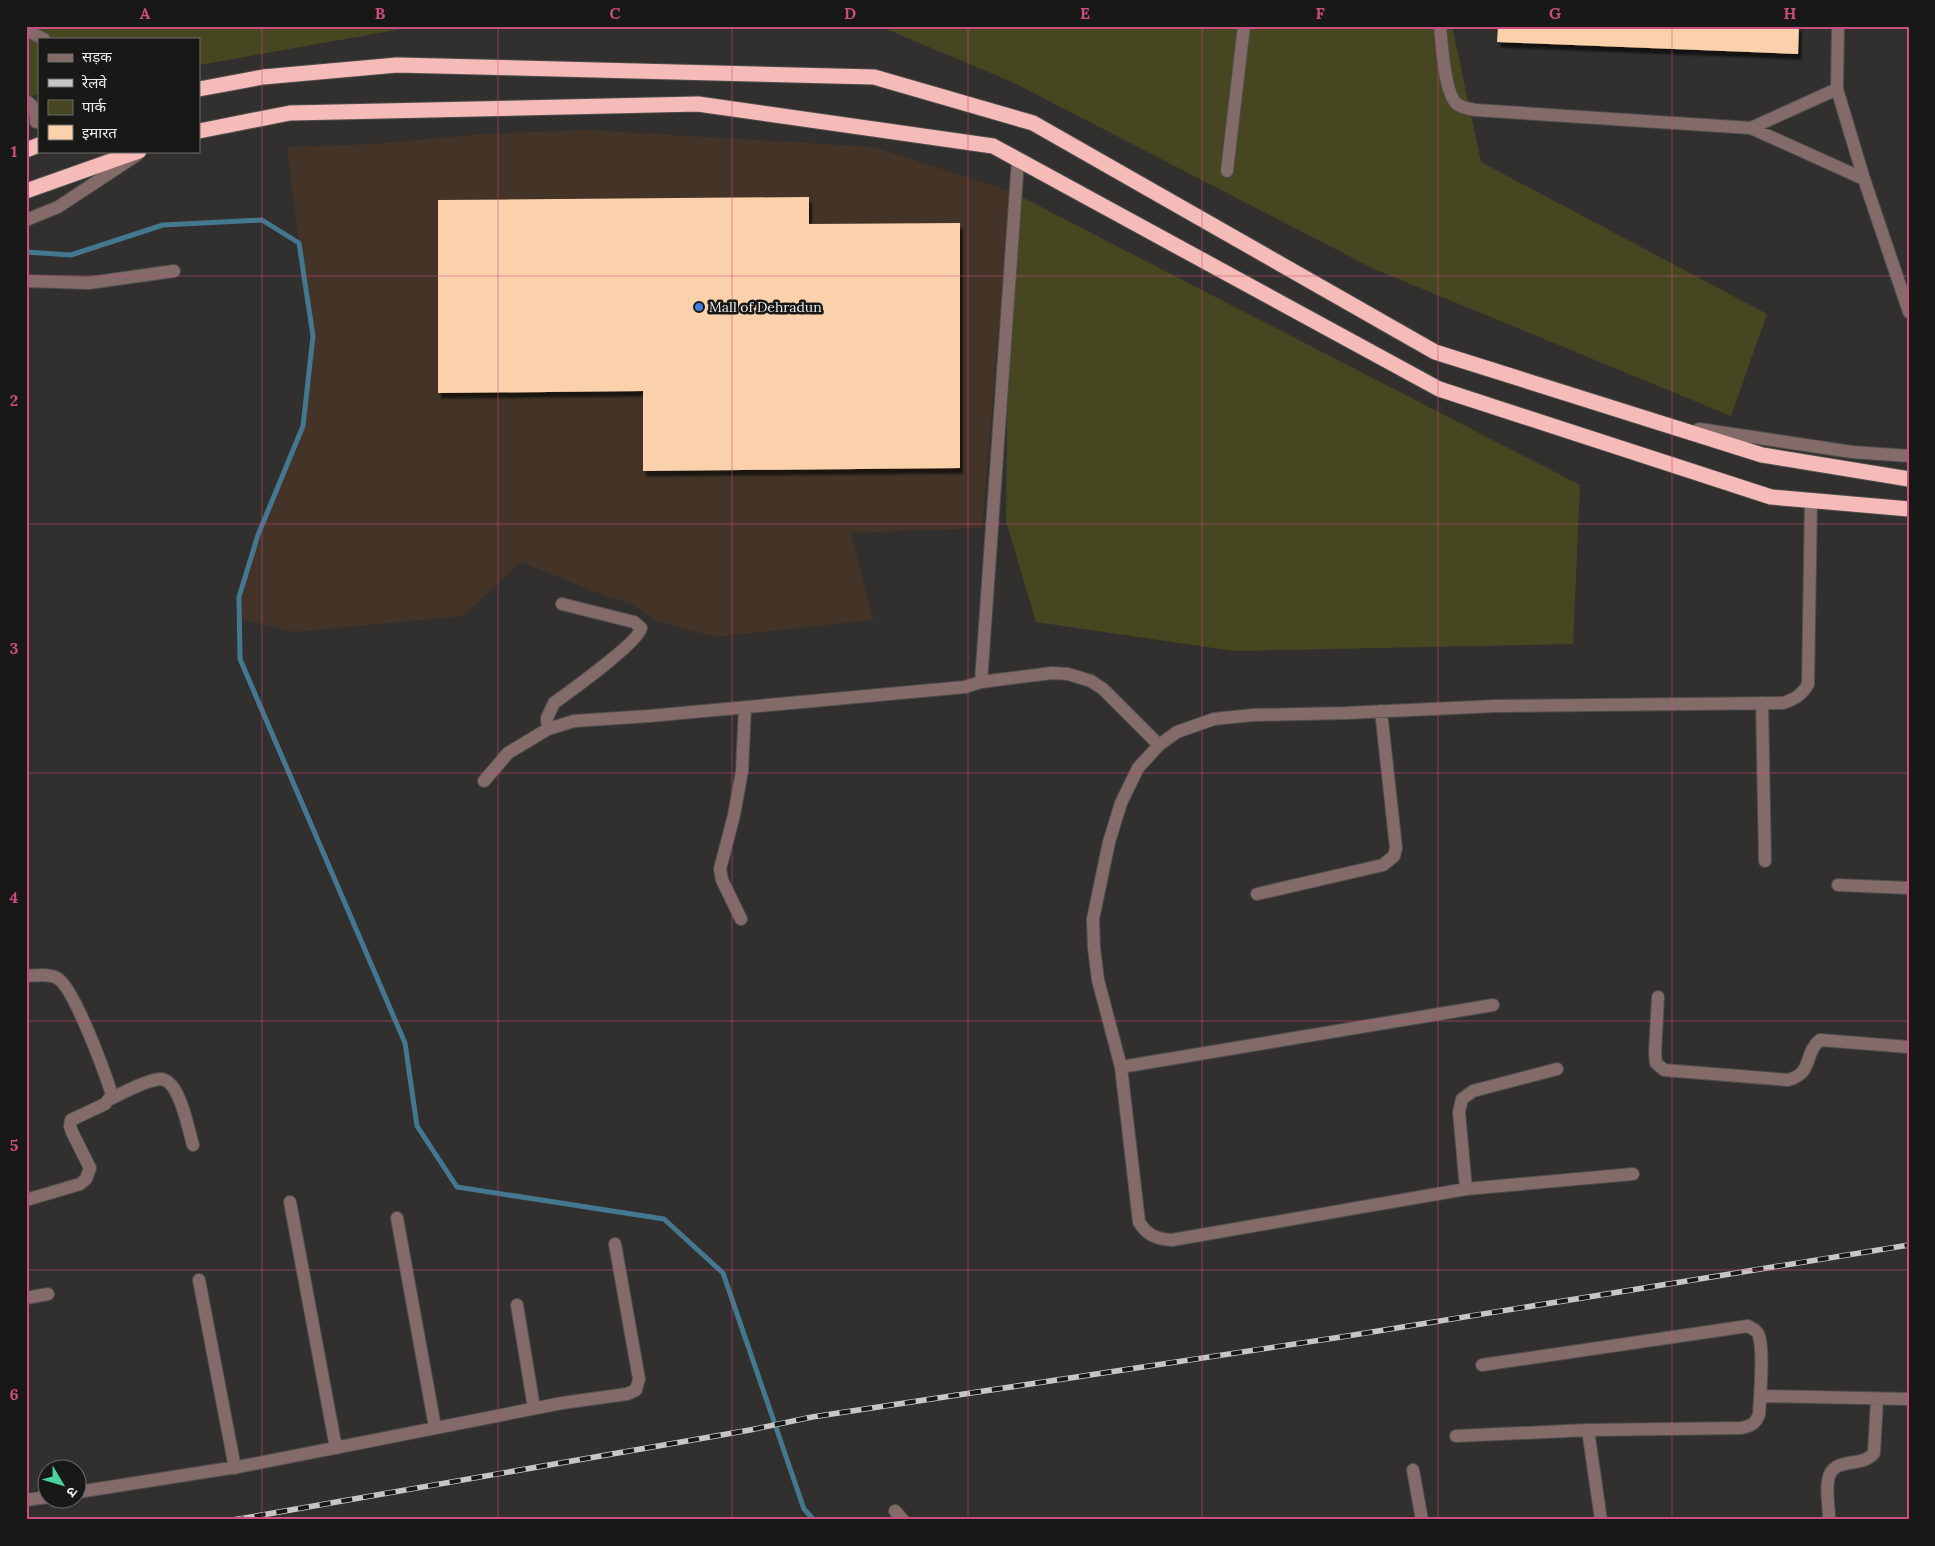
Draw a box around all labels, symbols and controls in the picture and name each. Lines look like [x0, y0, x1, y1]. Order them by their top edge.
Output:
text: A [140, 3, 151, 23]
text: B [375, 3, 386, 23]
text: C [609, 3, 621, 23]
text: D [844, 3, 856, 23]
text: E [1080, 3, 1090, 23]
text: F [1315, 3, 1325, 23]
text: G [1549, 3, 1561, 23]
text: H [1784, 3, 1797, 23]
legend [38, 38, 200, 152]
text: सड़क [82, 47, 112, 66]
text: रेलवे [81, 73, 107, 92]
text: पार्क [82, 97, 106, 116]
text: इमारत [82, 123, 117, 142]
text: 1 [11, 141, 17, 161]
place label: Mall of Dehradun [709, 298, 822, 316]
marker: Mall of Dehradun [693, 301, 705, 313]
text: 2 [10, 390, 18, 410]
text: 3 [10, 638, 19, 658]
text: 4 [10, 887, 19, 907]
text: 5 [10, 1135, 19, 1155]
text: 6 [9, 1384, 19, 1404]
north arrow [38, 1458, 88, 1508]
text: उ [62, 1483, 82, 1501]

